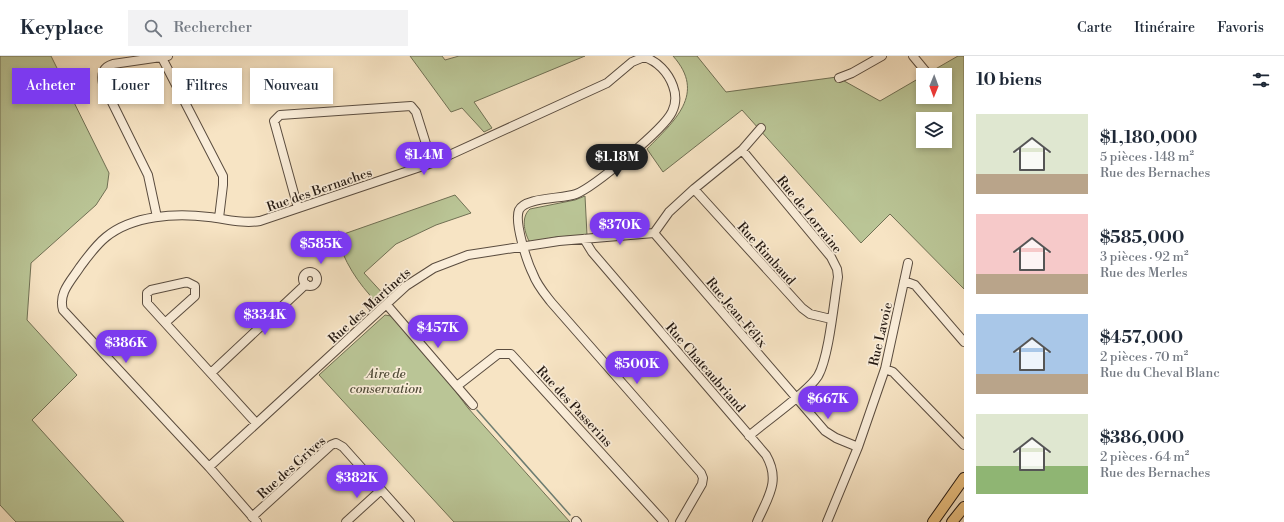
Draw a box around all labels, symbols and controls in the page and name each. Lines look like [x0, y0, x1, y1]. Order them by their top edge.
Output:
search box [128, 10, 408, 46]
text: Keyplace [20, 16, 104, 40]
icon: search [142, 17, 164, 39]
text: Rechercher [174, 18, 252, 37]
text: Carte [1077, 19, 1112, 37]
text: Itinéraire [1134, 19, 1195, 37]
text: Favoris [1217, 19, 1264, 37]
chip: Acheter [12, 68, 90, 104]
chip: Louer [98, 68, 164, 104]
chip: Filtres [172, 68, 242, 104]
chip: Nouveau [250, 68, 333, 104]
north arrow [916, 68, 952, 104]
map controls [916, 68, 952, 148]
text: 10 biens [976, 69, 1042, 91]
icon: filters [1250, 69, 1272, 91]
button: layers [916, 112, 952, 148]
text: $1,180,000 [1100, 127, 1197, 149]
icon: home [1008, 130, 1056, 178]
pin: $1.4M [396, 142, 452, 176]
pin: $1.18M [584, 144, 650, 178]
text: $1.4M [405, 147, 443, 163]
text: $1.18M [595, 149, 639, 165]
text: 5 pièces · 148 m² [1100, 149, 1194, 165]
street label: Rue des Bernaches [265, 164, 374, 215]
text: Rue des Bernaches [1100, 165, 1210, 181]
street label: Rue de Lorraine [773, 173, 846, 257]
pin: $370K [592, 212, 648, 246]
text: $370K [599, 217, 641, 233]
street label: Rue Rimbaud [734, 219, 799, 289]
text: $585,000 [1100, 227, 1184, 249]
icon: home [1008, 230, 1056, 278]
pin: $585K [293, 231, 349, 265]
text: $585K [300, 236, 342, 252]
text: 3 pièces · 92 m² [1100, 249, 1188, 265]
street label: Rue des Martinets [325, 264, 414, 347]
text: Rue des Merles [1100, 265, 1188, 281]
street label: Rue Jean-Félix [702, 274, 770, 351]
street label: Rue Lavoie [866, 300, 896, 368]
pin: $334K [237, 302, 293, 336]
text: $334K [244, 307, 286, 323]
pin: $457K [410, 315, 466, 349]
text: $457K [417, 320, 459, 336]
street label: Rue Chateaubriand [662, 320, 749, 416]
text: $457,000 [1100, 327, 1183, 349]
pin: $386K [98, 330, 154, 364]
icon: home [1008, 330, 1056, 378]
text: $386K [105, 335, 147, 351]
text: 2 pièces · 70 m² [1100, 349, 1188, 365]
pin: $500K [609, 351, 665, 385]
text: $500K [614, 356, 660, 372]
street label: Rue des Passerins [533, 363, 616, 451]
text: Rue du Cheval Blanc [1100, 365, 1220, 381]
park label: Aire de conservation [350, 366, 423, 397]
pin: $667K [800, 386, 856, 420]
text: $667K [807, 391, 849, 407]
text: $386,000 [1100, 427, 1184, 449]
icon: home [1008, 430, 1056, 478]
street label: Rue des Grives [254, 433, 329, 503]
text: 2 pièces · 64 m² [1100, 449, 1189, 465]
pin: $382K [329, 465, 385, 499]
text: Rue des Bernaches [1100, 465, 1210, 481]
text: $382K [336, 470, 378, 486]

